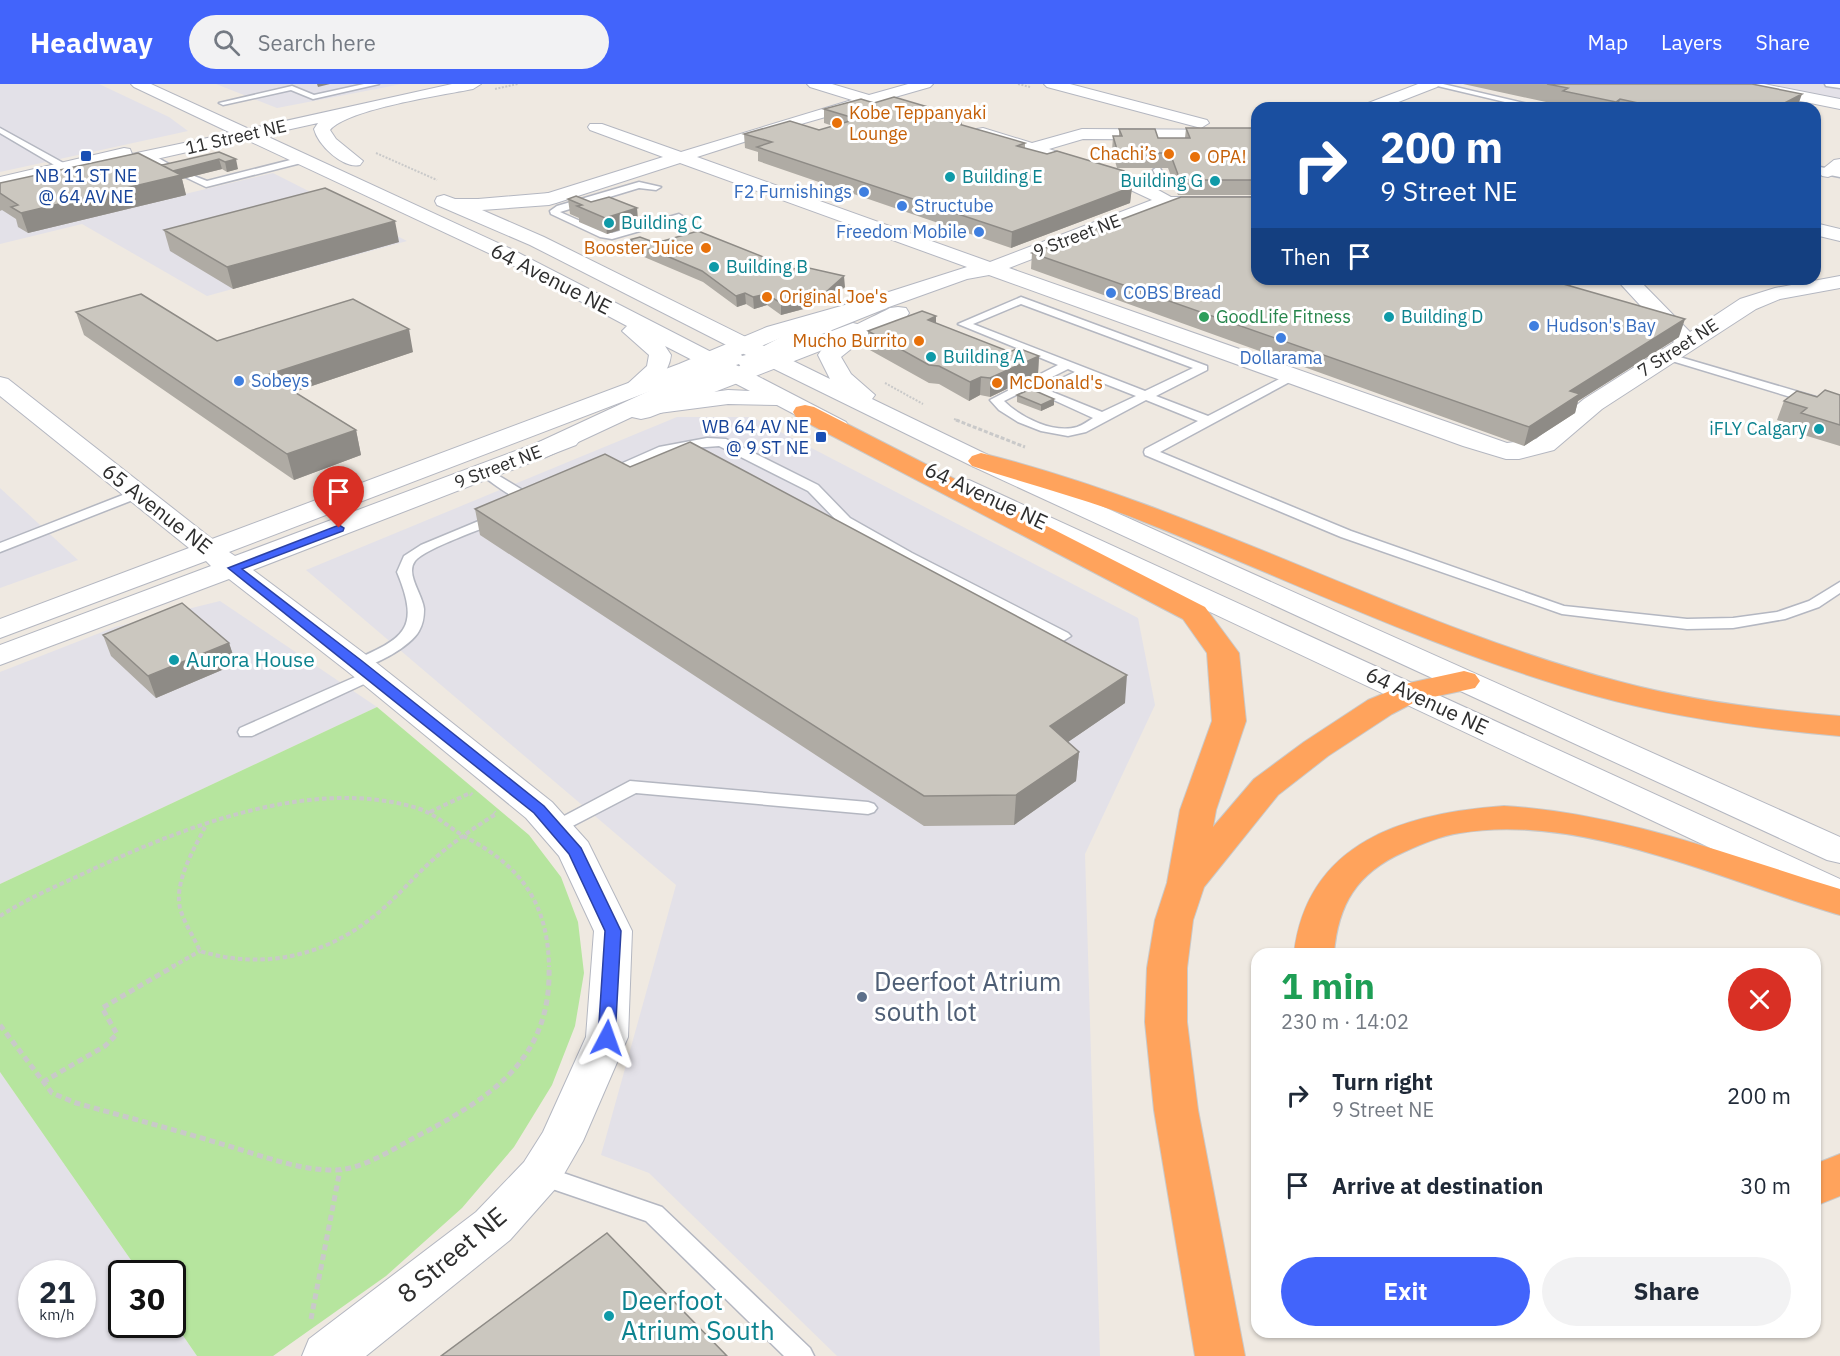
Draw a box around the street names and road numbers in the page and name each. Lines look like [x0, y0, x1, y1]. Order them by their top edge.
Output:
street label: 11 Street NE [183, 114, 289, 159]
street label: 9 Street NE [1030, 208, 1124, 263]
street label: 64 Avenue NE [486, 236, 617, 321]
street label: 7 Street NE [1633, 313, 1723, 382]
street label: 9 Street NE [451, 439, 545, 494]
street label: 64 Avenue NE [921, 454, 1052, 536]
street label: 65 Avenue NE [97, 456, 218, 560]
street label: 64 Avenue NE [1362, 659, 1493, 741]
street label: 8 Street NE [390, 1199, 513, 1310]

